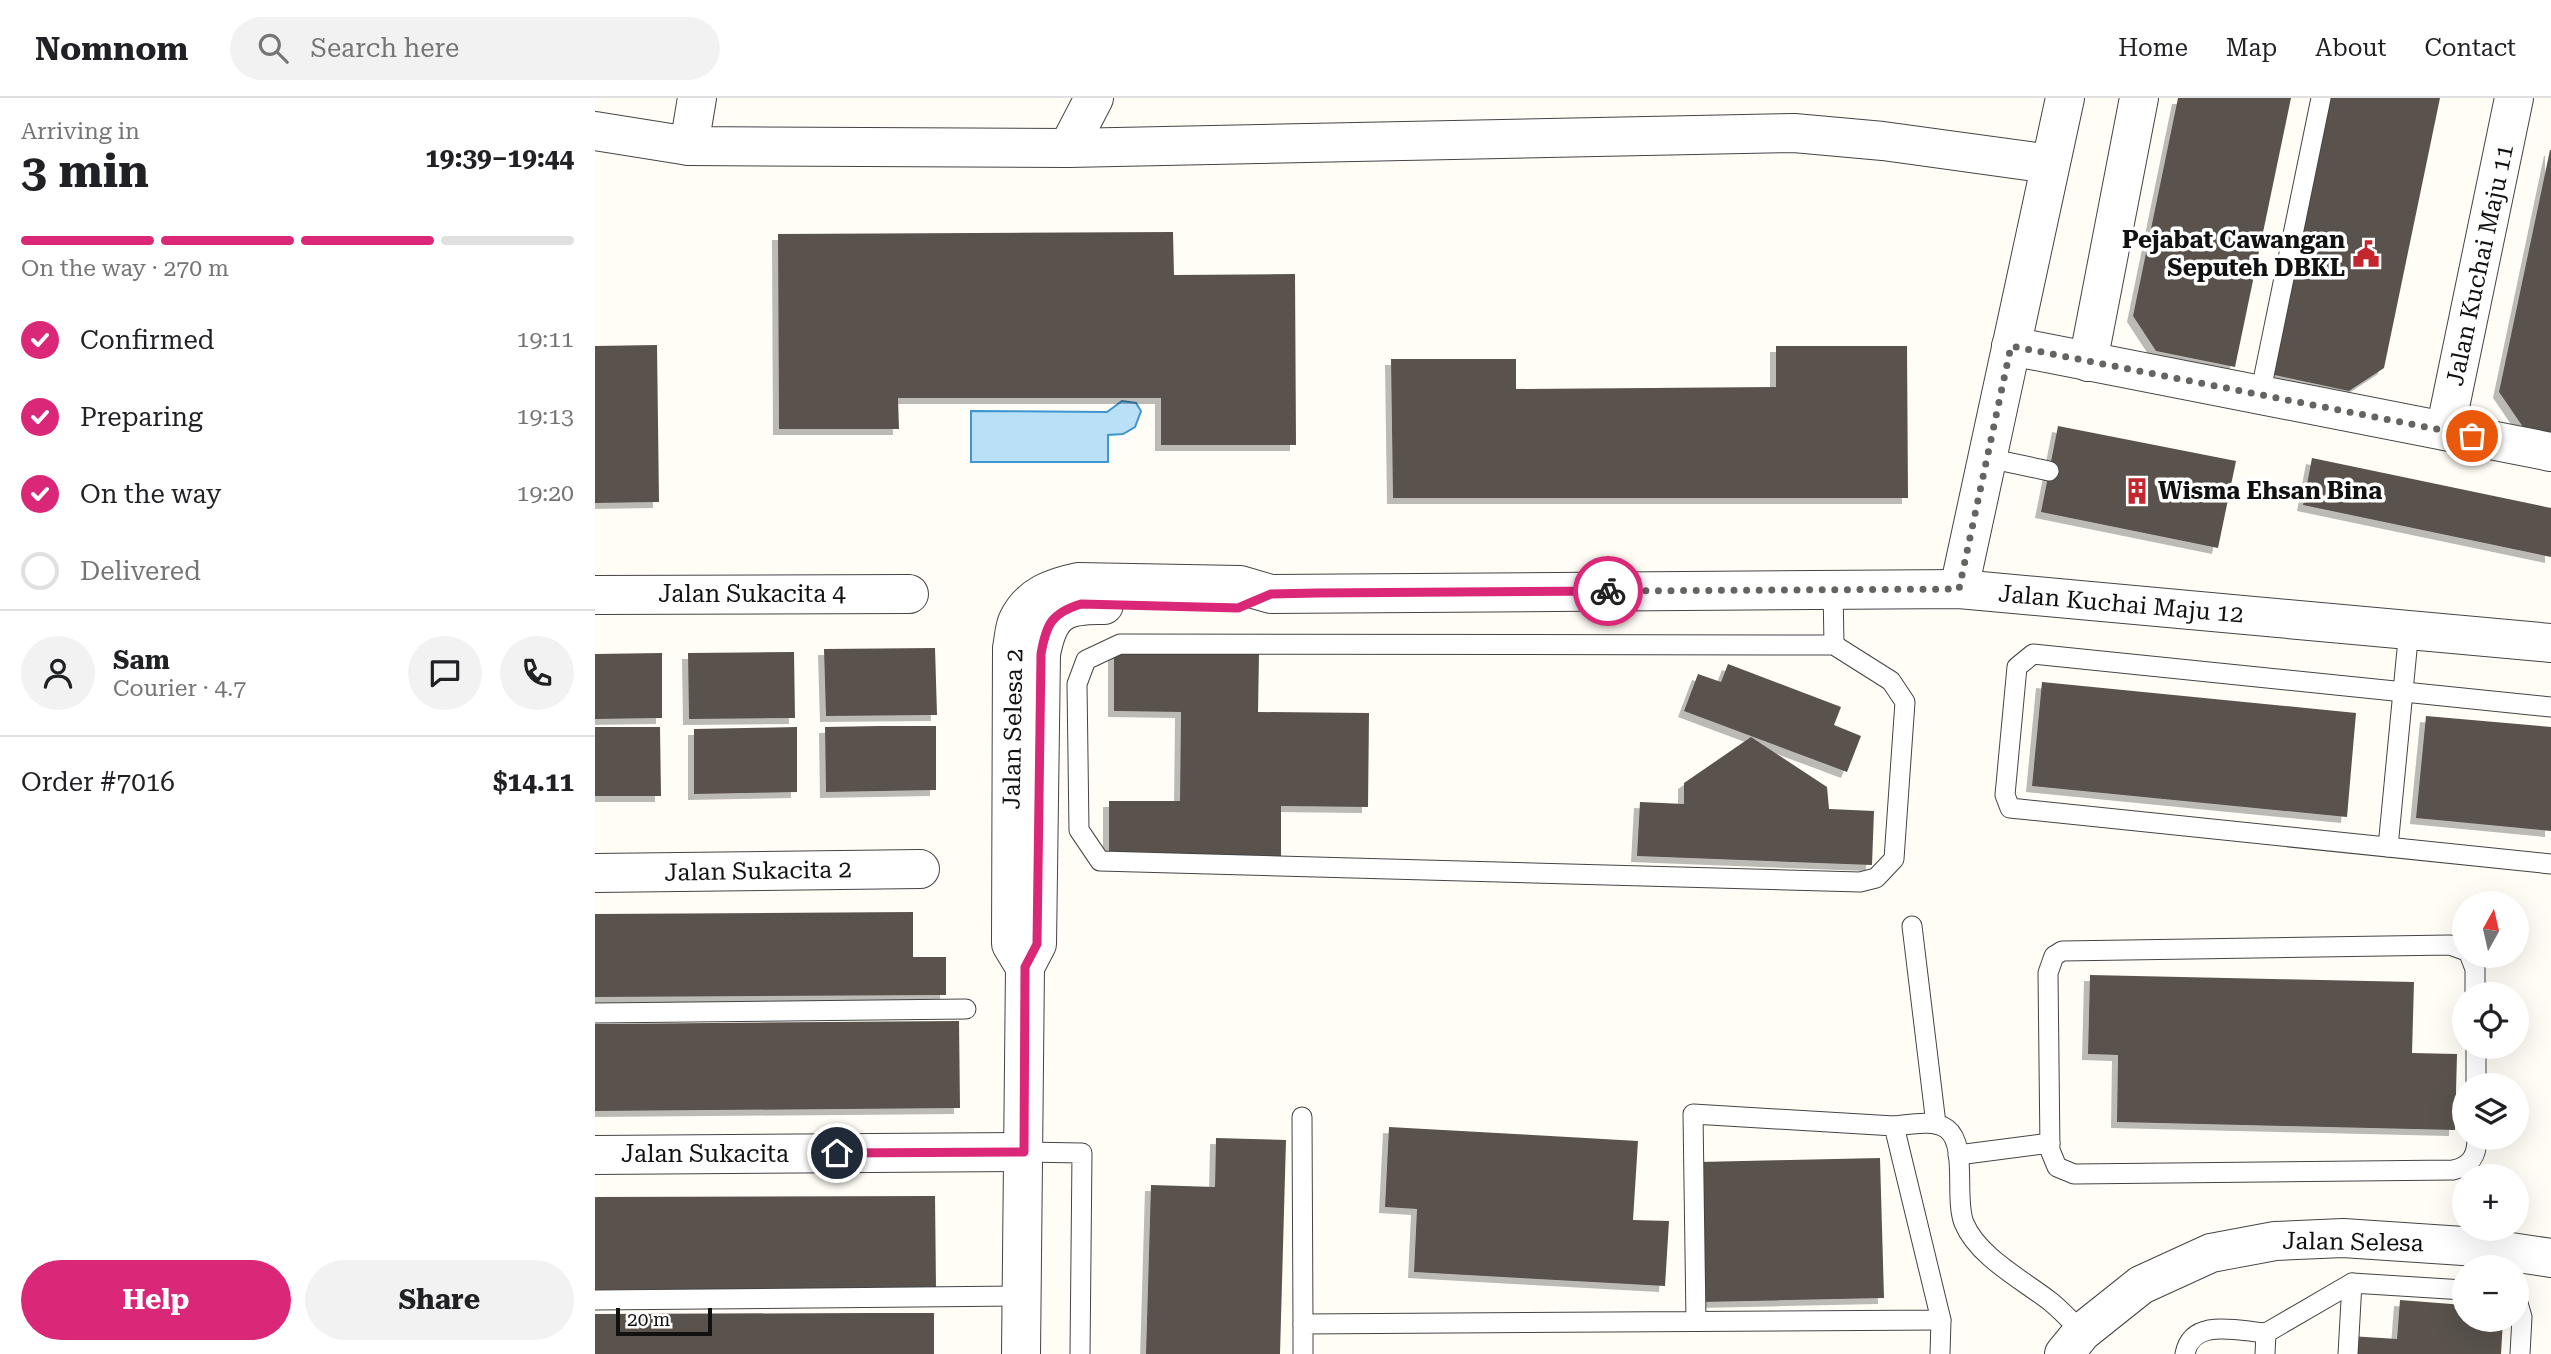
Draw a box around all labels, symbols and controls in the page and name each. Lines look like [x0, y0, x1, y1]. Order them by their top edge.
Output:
search box [230, 17, 720, 80]
text: Nomnom [35, 29, 188, 68]
icon: search [254, 29, 292, 67]
text: Search here [310, 33, 459, 63]
text: Home [2118, 34, 2188, 62]
text: Map [2226, 34, 2277, 62]
text: About [2315, 34, 2386, 62]
text: Contact [2424, 34, 2516, 62]
text: Arriving in [21, 118, 140, 145]
street label: Jalan Kuchai Maju 11 [2441, 142, 2519, 388]
text: 19:39–19:44 [425, 143, 574, 173]
text: 3 min [21, 144, 149, 198]
place label: Pejabat Cawangan Seputeh DBKL [2122, 226, 2345, 282]
public building icon: Pejabat Cawangan Seputeh DBKL [2351, 239, 2381, 269]
text: On the way · 270 m [21, 255, 229, 282]
icon: check [21, 321, 59, 359]
text: Confirmed [80, 325, 215, 355]
text: 19:11 [517, 326, 574, 353]
icon: check [21, 398, 59, 436]
text: Preparing [80, 402, 203, 432]
text: 19:13 [517, 403, 574, 430]
pin [2442, 406, 2502, 466]
icon: bag [2453, 417, 2491, 455]
icon: check [21, 475, 59, 513]
building icon: Wisma Ehsan Bina [2122, 476, 2152, 506]
place label: Wisma Ehsan Bina [2158, 477, 2382, 505]
text: On the way [80, 479, 221, 509]
text: 19:20 [517, 480, 574, 507]
text: Delivered [80, 556, 201, 586]
courier [1573, 556, 1643, 626]
icon: bike [1589, 572, 1627, 610]
street label: Jalan Kuchai Maju 12 [1997, 579, 2245, 629]
street label: Jalan Sukacita 4 [658, 580, 846, 608]
button: person [21, 636, 95, 710]
button: chat [408, 636, 482, 710]
button: phone [500, 636, 574, 710]
text: Sam [113, 645, 170, 675]
street label: Jalan Selesa 2 [998, 648, 1028, 810]
text: Courier · 4.7 [113, 675, 246, 702]
text: Order #7016 [21, 767, 175, 797]
text: $14.11 [493, 767, 574, 797]
street label: Jalan Sukacita 2 [664, 855, 852, 887]
north arrow [2452, 891, 2529, 968]
map controls [2452, 891, 2529, 1332]
button: locate [2452, 982, 2529, 1059]
button: layers [2452, 1073, 2529, 1150]
pin [807, 1123, 867, 1183]
icon: home [818, 1134, 856, 1172]
street label: Jalan Sukacita [621, 1140, 789, 1168]
button: + [2452, 1164, 2529, 1241]
street label: Jalan Selesa [2282, 1227, 2424, 1257]
button: − [2452, 1255, 2529, 1332]
button: Help [21, 1260, 291, 1340]
button: Share [305, 1260, 574, 1340]
scale bar [616, 1305, 712, 1337]
text: 20 m [627, 1308, 670, 1331]

